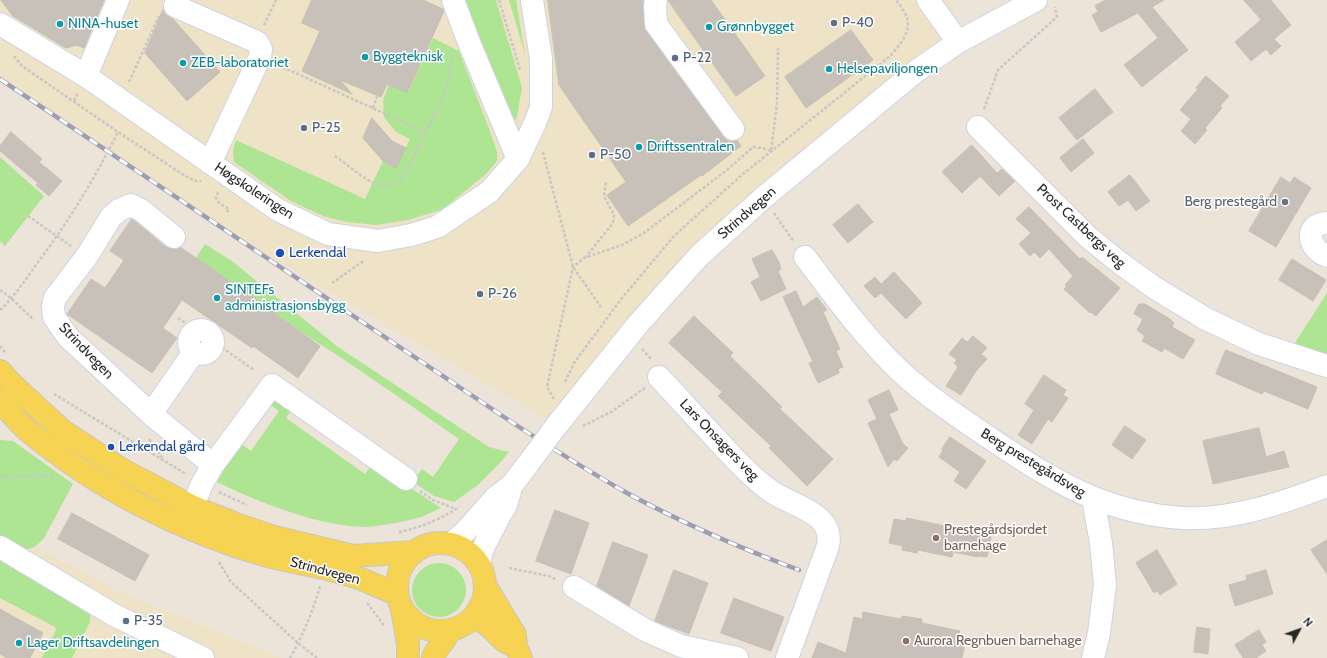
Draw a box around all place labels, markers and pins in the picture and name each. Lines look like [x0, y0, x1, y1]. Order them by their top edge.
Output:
place label: P-40 [842, 15, 874, 31]
place label: NINA-huset [68, 16, 138, 32]
marker: P-40 [829, 18, 839, 28]
marker: NINA-huset [55, 19, 65, 29]
place label: Grønnbygget [717, 19, 794, 35]
marker: Grønnbygget [704, 22, 714, 32]
place label: Byggteknisk [373, 49, 443, 65]
place label: P-22 [683, 50, 711, 66]
marker: Byggteknisk [360, 52, 370, 62]
marker: P-22 [670, 53, 680, 63]
place label: ZEB-laboratoriet [191, 55, 289, 71]
marker: ZEB-laboratoriet [178, 58, 188, 68]
place label: Helsepaviljongen [837, 61, 938, 77]
marker: Helsepaviljongen [824, 64, 834, 74]
place label: P-25 [312, 120, 341, 136]
marker: P-25 [299, 123, 309, 133]
place label: Driftssentralen [647, 139, 734, 155]
marker: Driftssentralen [634, 142, 644, 152]
place label: P-50 [600, 147, 631, 163]
marker: P-50 [587, 150, 597, 160]
place label: Berg prestegård [1184, 194, 1277, 210]
marker: Berg prestegård [1280, 197, 1290, 207]
place label: Lerkendal [289, 245, 346, 261]
marker: Lerkendal [274, 247, 286, 259]
place label: SINTEFs administrasjonsbygg [225, 282, 346, 314]
place label: P-26 [488, 286, 517, 302]
marker: P-26 [475, 289, 485, 299]
marker: SINTEFs administrasjonsbygg [212, 293, 222, 303]
place label: Lerkendal gård [119, 439, 205, 455]
marker: Lerkendal gård [106, 442, 116, 452]
place label: Prestegårdsjordet barnehage [944, 522, 1047, 554]
marker: Prestegårdsjordet barnehage [931, 533, 941, 543]
place label: P-35 [134, 613, 163, 629]
marker: P-35 [121, 616, 131, 626]
place label: Aurora Regnbuen barnehage [914, 633, 1082, 649]
place label: Lager Driftsavdelingen [27, 635, 159, 651]
marker: Aurora Regnbuen barnehage [901, 636, 911, 646]
marker: Lager Driftsavdelingen [14, 638, 24, 648]

